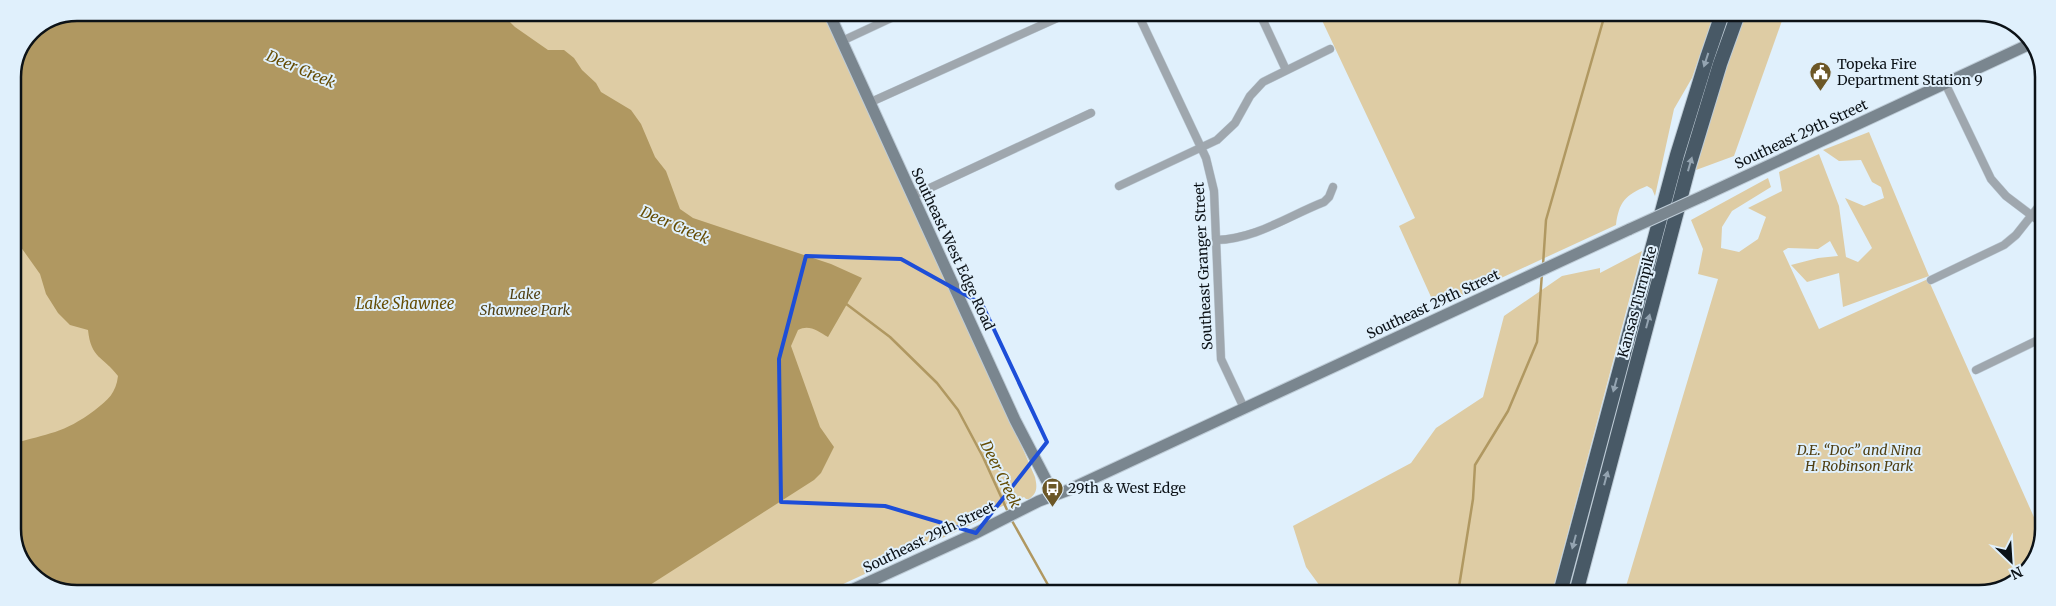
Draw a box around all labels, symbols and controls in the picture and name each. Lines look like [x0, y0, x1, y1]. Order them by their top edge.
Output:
water label: Deer Creek [263, 46, 339, 92]
one-way arrow [1702, 53, 1709, 68]
place label: Topeka Fire Department Station 9 [1837, 55, 1983, 89]
public building icon: Topeka Fire Department Station 9 [1809, 60, 1833, 91]
street label: Southeast 29th Street [1732, 95, 1871, 173]
one-way arrow [1686, 156, 1694, 171]
street label: Southeast West Edge Road [907, 165, 999, 334]
street label: Southeast Granger Street [1190, 181, 1216, 351]
water label: Deer Creek [637, 202, 713, 248]
street label: Kansas Turnpike [1614, 244, 1660, 360]
street label: Southeast 29th Street [1364, 265, 1503, 343]
park label: Lake Shawnee Park [480, 285, 571, 319]
water label: Lake Shawnee [356, 294, 455, 313]
one-way arrow [1644, 313, 1652, 328]
one-way arrow [1611, 378, 1619, 393]
water label: Deer Creek [976, 436, 1026, 512]
park label: D.E. “Doc” and Nina H. Robinson Park [1796, 441, 1921, 475]
one-way arrow [1603, 471, 1611, 486]
bus stop icon: 29th & West Edge [1040, 476, 1064, 507]
place label: 29th & West Edge [1068, 479, 1186, 497]
street label: Southeast 29th Street [860, 497, 999, 577]
one-way arrow [1569, 535, 1577, 550]
north arrow [1986, 536, 2036, 586]
text: N [2008, 562, 2025, 583]

